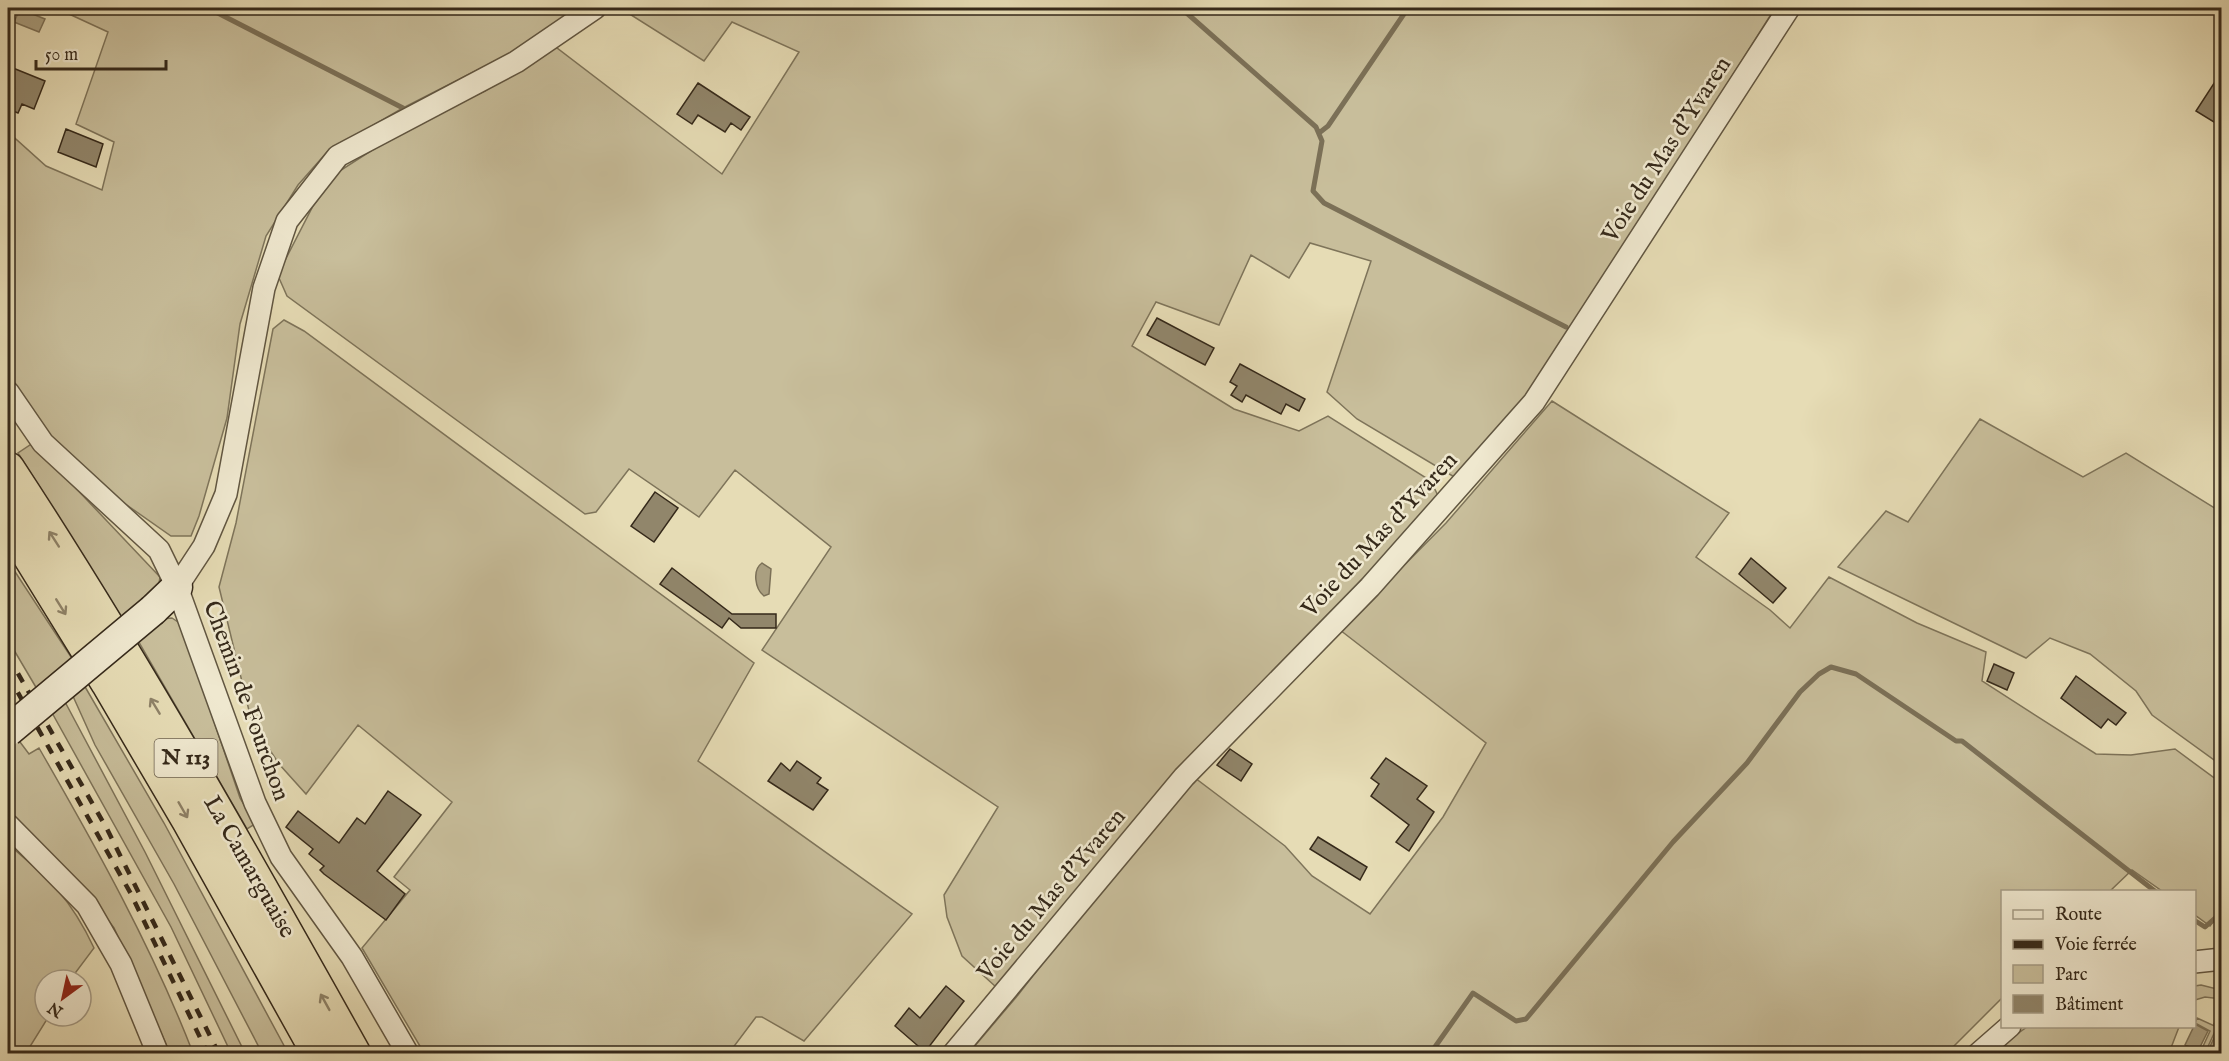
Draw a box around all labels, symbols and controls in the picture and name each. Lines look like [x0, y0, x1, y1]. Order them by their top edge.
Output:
scale bar [36, 33, 166, 71]
text: 50 m [45, 44, 78, 67]
street label: Voie du Mas d'Yvaren [1595, 51, 1739, 250]
street label: Voie du Mas d'Yvaren [1294, 445, 1465, 625]
one-way arrow [48, 531, 60, 548]
street label: Chemin de Fourchon [195, 597, 297, 805]
one-way arrow [54, 598, 67, 615]
one-way arrow [148, 698, 160, 715]
road number: N 113 [154, 739, 218, 777]
street label: La Camarguaise [196, 790, 302, 944]
one-way arrow [177, 801, 189, 818]
street label: Voie du Mas d'Yvaren [970, 802, 1133, 988]
legend [2001, 890, 2196, 1028]
text: Route [2055, 904, 2102, 927]
text: Voie ferrée [2054, 934, 2137, 957]
text: Parc [2055, 964, 2088, 987]
north arrow [33, 968, 93, 1028]
one-way arrow [319, 994, 330, 1012]
text: Bâtiment [2055, 994, 2124, 1017]
text: N [45, 997, 68, 1022]

